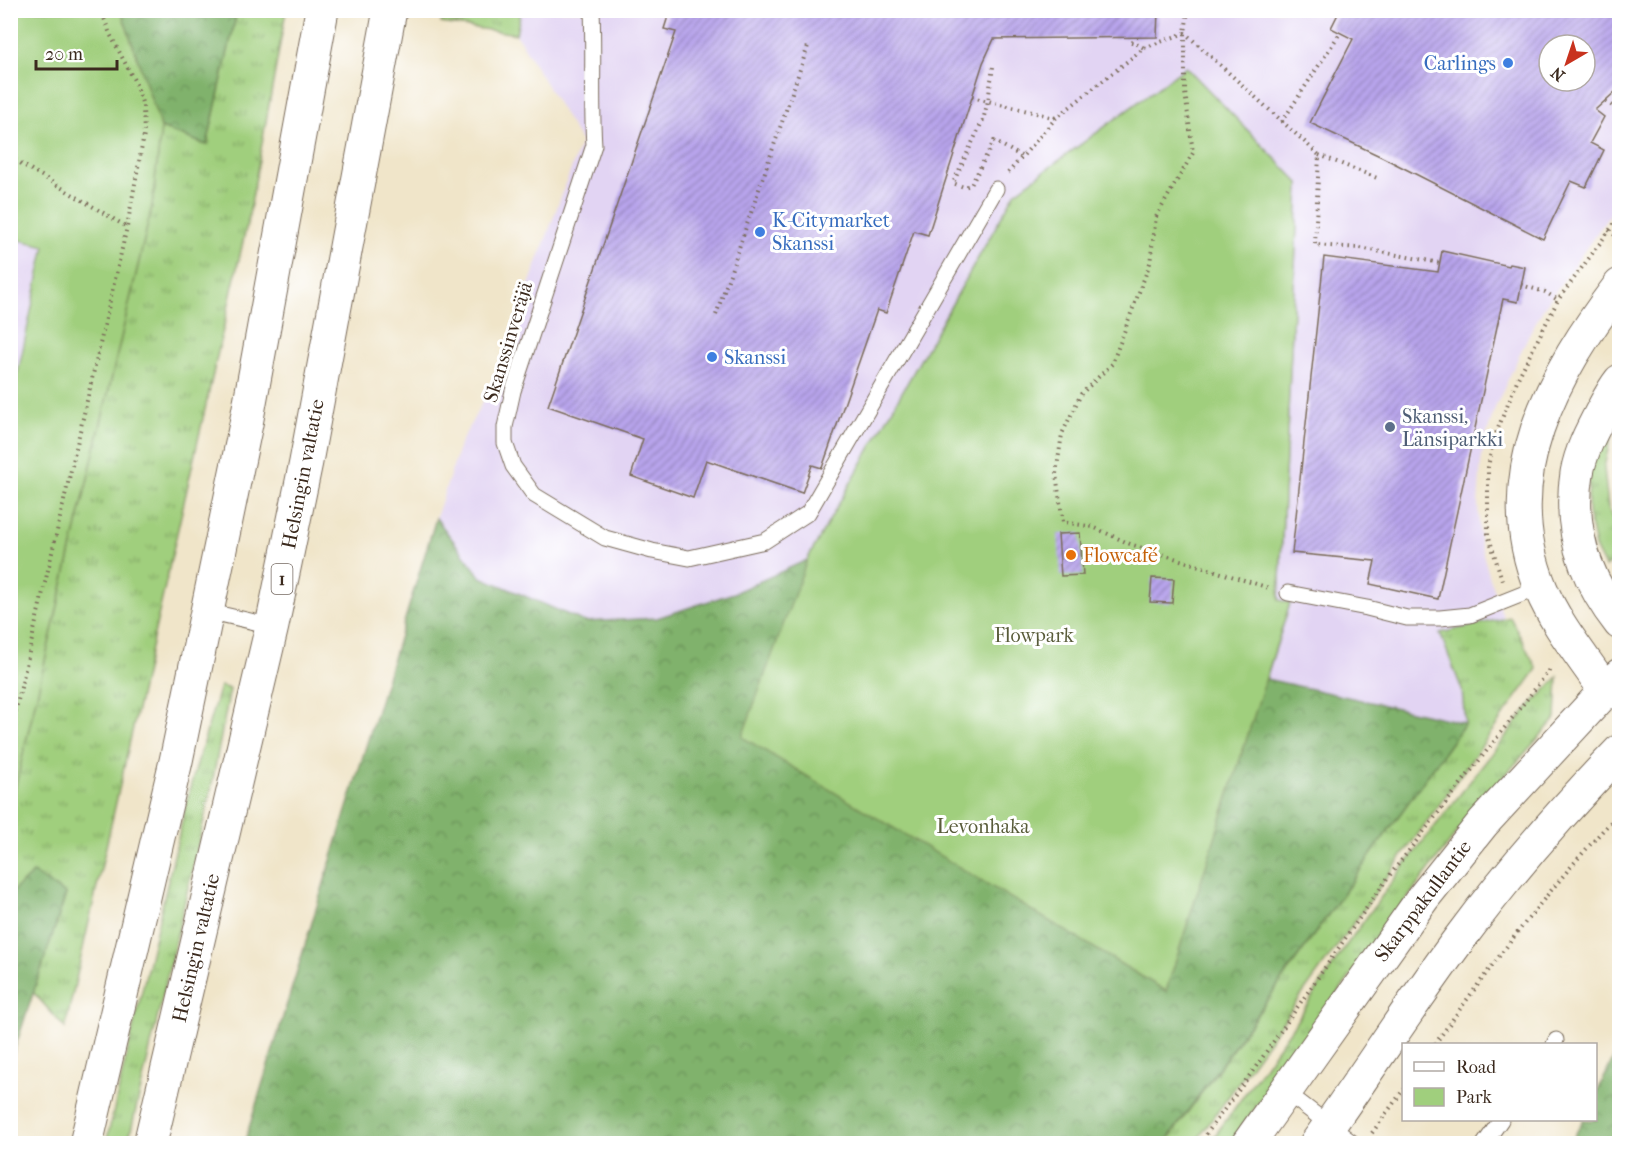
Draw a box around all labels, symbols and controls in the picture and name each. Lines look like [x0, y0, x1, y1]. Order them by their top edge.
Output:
scale bar [36, 33, 117, 71]
north arrow [1537, 33, 1597, 93]
text: 20 m [45, 44, 83, 65]
place label: Carlings [1424, 52, 1496, 75]
marker: Carlings [1501, 56, 1515, 70]
text: N [1547, 63, 1569, 85]
place label: K-Citymarket Skanssi [772, 209, 890, 255]
marker: K-Citymarket Skanssi [753, 225, 767, 239]
street label: Skanssinveräjä [479, 278, 537, 405]
place label: Skanssi [724, 346, 786, 369]
marker: Skanssi [705, 350, 719, 364]
street label: Helsingin valtatie [277, 397, 329, 551]
place label: Skanssi, Länsiparkki [1402, 405, 1503, 451]
marker: Skanssi, Länsiparkki [1383, 420, 1397, 434]
place label: Flowcafé [1083, 544, 1158, 567]
marker: Flowcafé [1064, 548, 1078, 562]
road number: 1 [272, 564, 292, 594]
park label: Flowpark [994, 624, 1075, 647]
park label: Levonhaka [936, 815, 1030, 838]
street label: Skarppakullantie [1370, 836, 1476, 966]
street label: Helsingin valtatie [168, 871, 224, 1025]
legend [1402, 1043, 1597, 1121]
text: Road [1456, 1057, 1496, 1078]
text: Park [1456, 1087, 1493, 1108]

